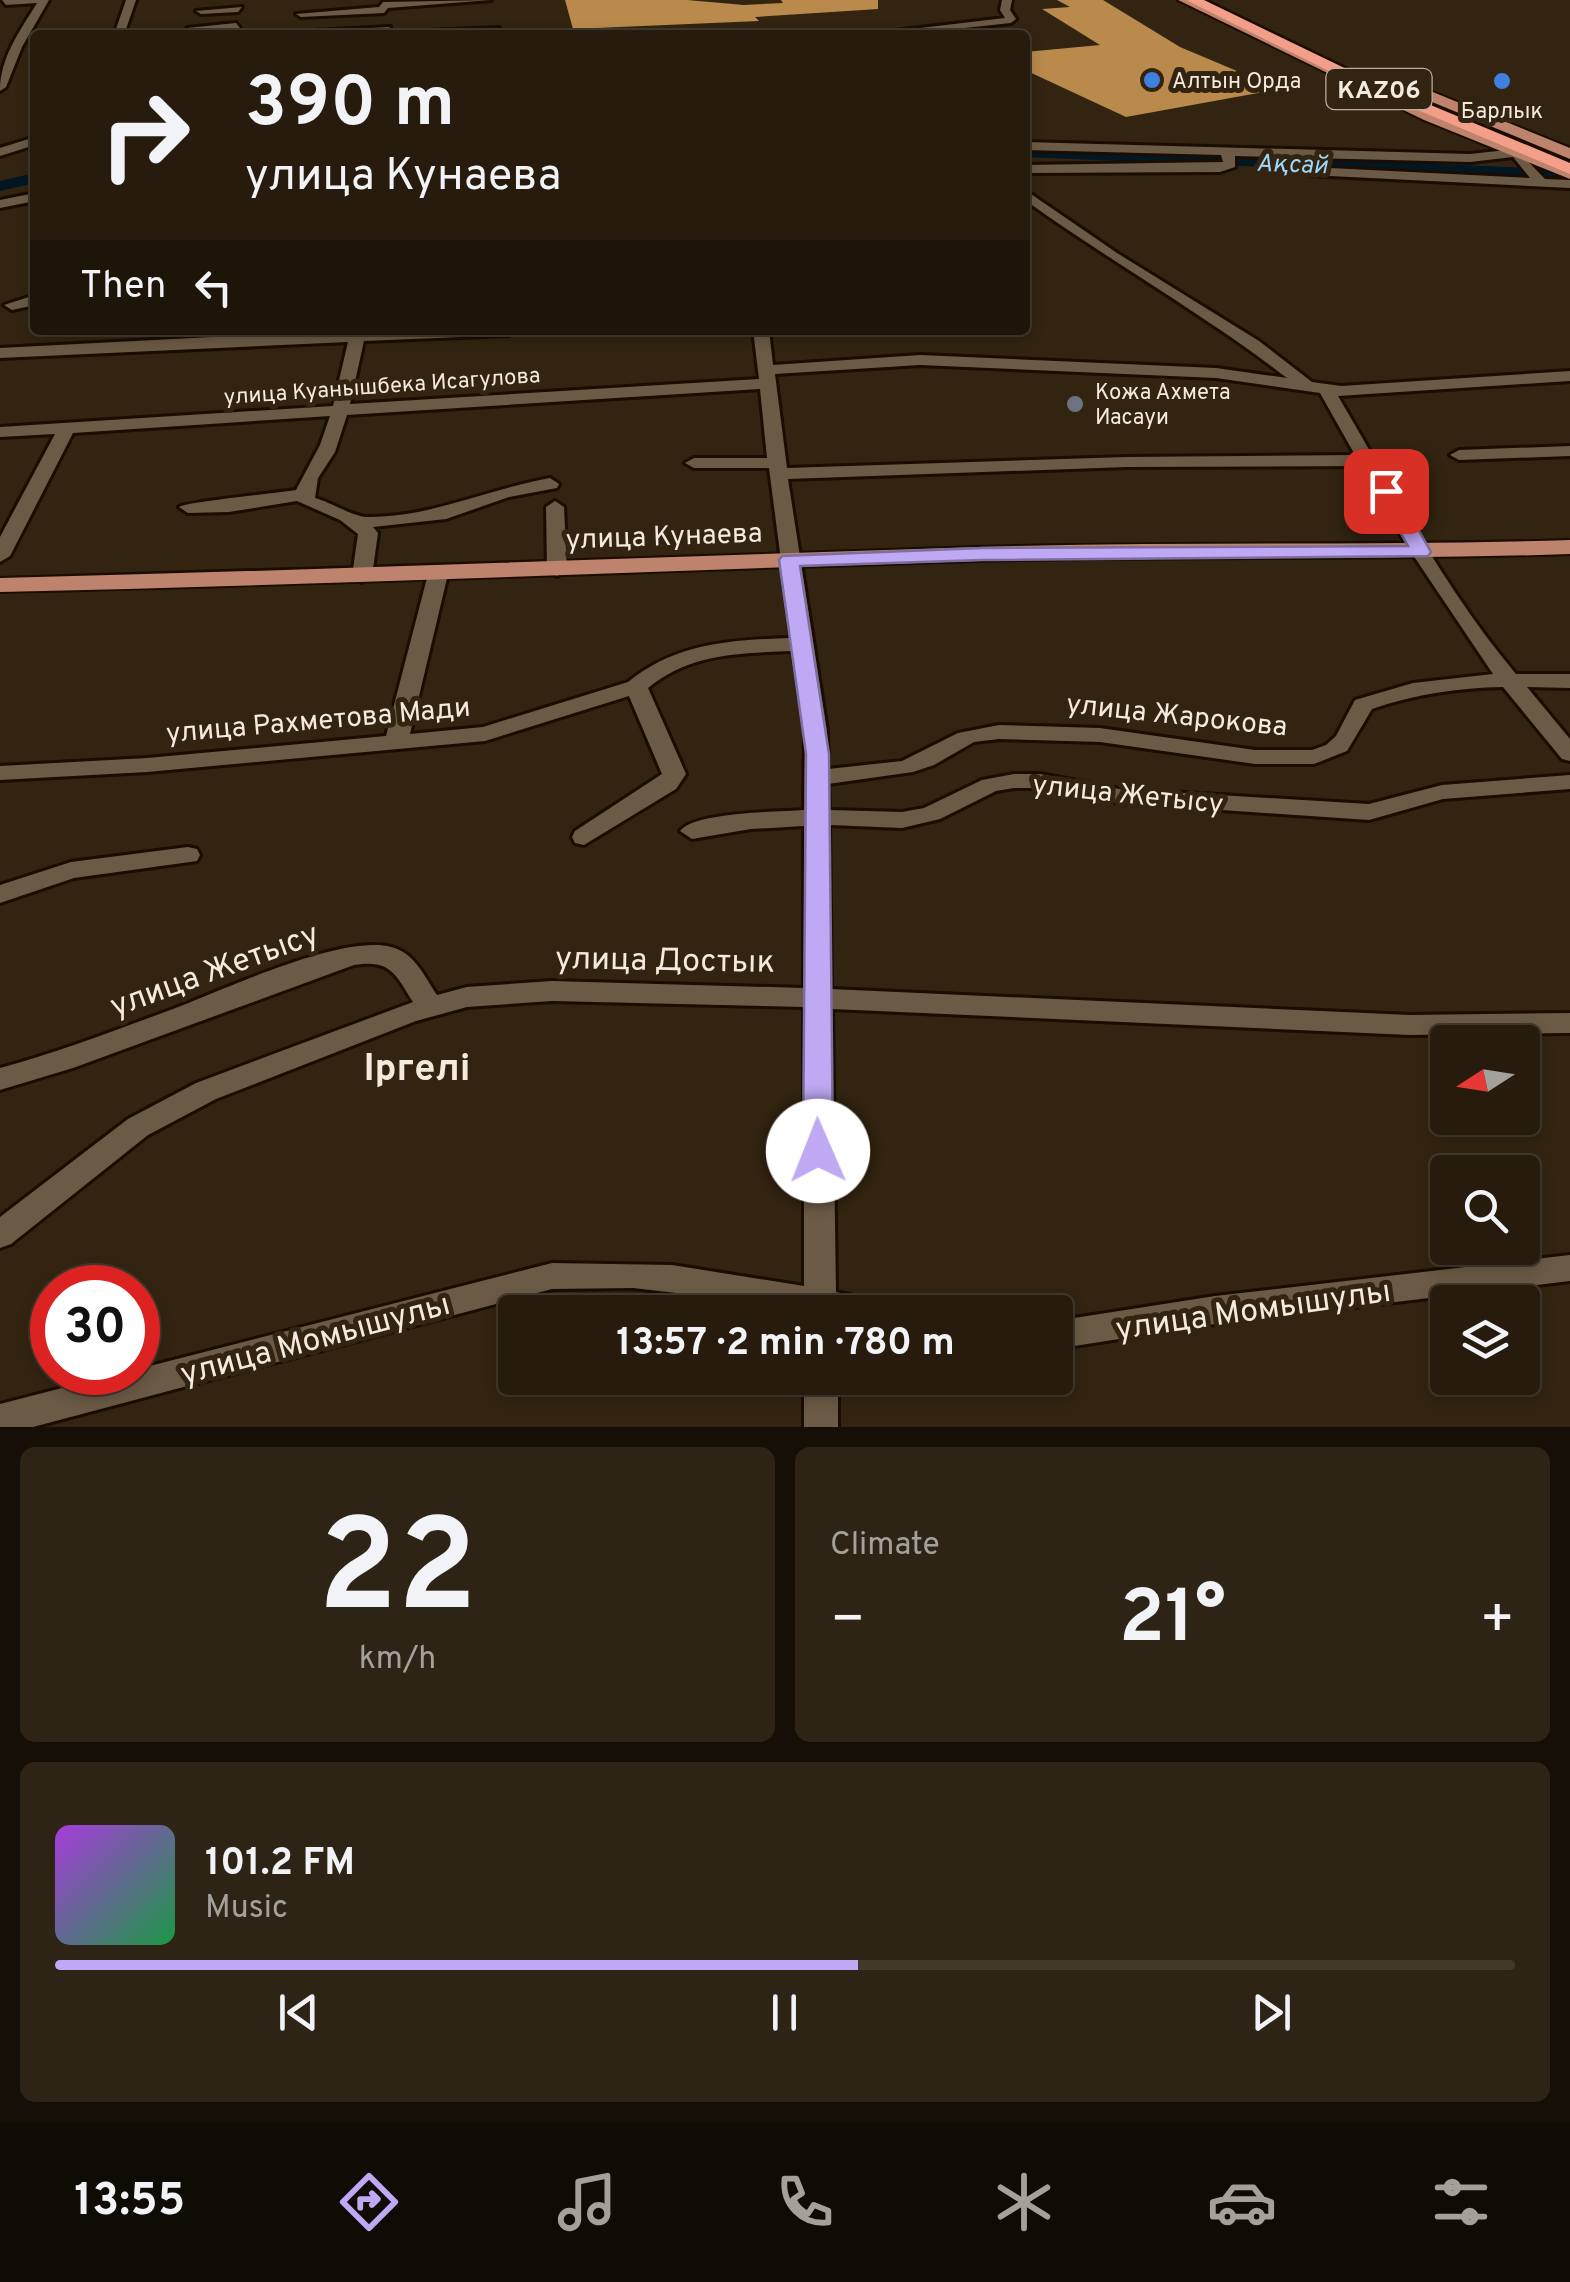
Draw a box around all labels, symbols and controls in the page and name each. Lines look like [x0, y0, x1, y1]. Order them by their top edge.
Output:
text: 390 m [245, 62, 455, 151]
marker: Алтын Орда [1141, 69, 1163, 91]
place label: Алтын Орда [1172, 69, 1301, 96]
road number: KАZ06 [1326, 69, 1432, 109]
icon: right [80, 70, 210, 200]
marker: Барлык [1491, 70, 1513, 92]
place label: Барлык [1461, 99, 1543, 126]
text: улица Кунаева [245, 149, 561, 206]
water label: Ақсай [1256, 149, 1330, 183]
icon: left [186, 260, 241, 315]
text: Then [80, 263, 166, 312]
street label: улица Куанышбека Исагулова [223, 363, 541, 412]
place label: Кожа Ахмета Иасауи [1095, 380, 1231, 432]
marker: Кожа Ахмета Иасауи [1064, 393, 1086, 415]
pin [1344, 449, 1429, 534]
icon: arrive [1359, 464, 1414, 519]
street label: улица Кунаева [565, 517, 763, 559]
street label: улица Жарокова [1064, 687, 1289, 747]
street label: улица Рахметова Мади [165, 691, 472, 753]
street label: улица Жетысу [1030, 768, 1225, 824]
street label: улица Жетысу [105, 916, 325, 1028]
street label: улица Достык [555, 940, 775, 984]
north arrow [1430, 1025, 1540, 1135]
map controls [1430, 1025, 1540, 1395]
district label: Іргелі [363, 1046, 471, 1095]
position arrow [766, 1099, 870, 1203]
button: search [1430, 1155, 1540, 1265]
speed limit sign: 30 [30, 1265, 160, 1395]
street label: улица Момышулы [1113, 1273, 1394, 1351]
button: layers [1430, 1285, 1540, 1395]
street label: улица Момышулы [177, 1286, 455, 1396]
text: 13:57 · 2 min · 780 m [616, 1320, 955, 1369]
text: 22 [318, 1492, 477, 1657]
text: Climate [830, 1526, 940, 1566]
text: 21° [1119, 1574, 1226, 1669]
text: − [830, 1587, 865, 1657]
text: + [1480, 1587, 1515, 1657]
text: km/h [359, 1640, 436, 1680]
text: 101.2 FM [205, 1840, 355, 1889]
text: Music [205, 1889, 288, 1929]
icon: previous [271, 1985, 326, 2040]
icon: pause [757, 1985, 812, 2040]
icon: next [1244, 1985, 1299, 2040]
icon: directions [334, 2167, 404, 2237]
icon: music [552, 2167, 622, 2237]
icon: phone [770, 2167, 840, 2237]
icon: climate [989, 2167, 1059, 2237]
icon: car [1207, 2167, 1277, 2237]
icon: filters [1426, 2167, 1496, 2237]
text: 13:55 [74, 2174, 185, 2231]

